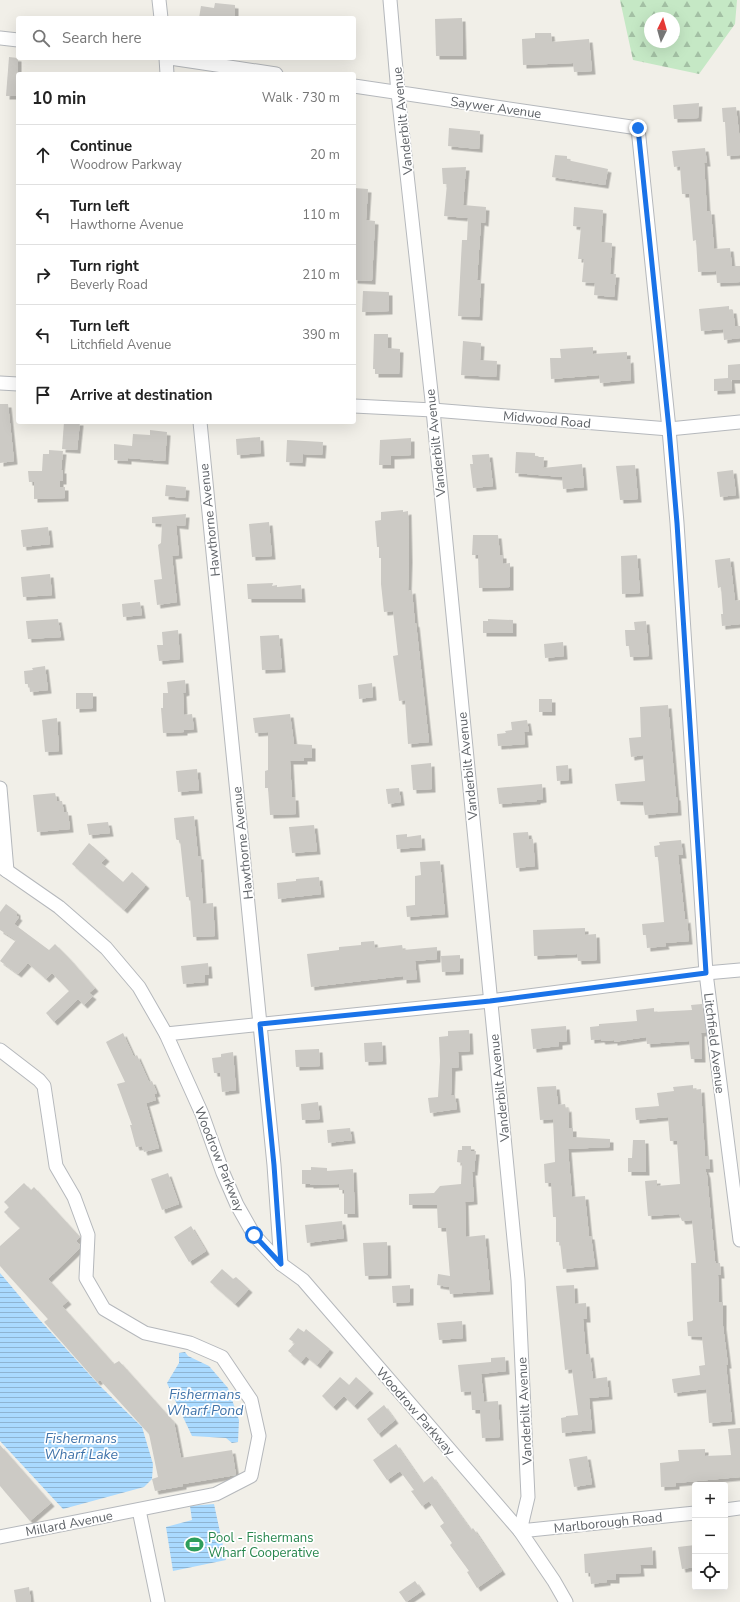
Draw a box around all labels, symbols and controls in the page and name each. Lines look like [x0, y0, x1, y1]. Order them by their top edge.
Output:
north arrow [644, 12, 680, 48]
search box [16, 16, 356, 60]
icon: search [30, 27, 52, 49]
text: Search here [62, 28, 142, 48]
street label: Vanderbilt Avenue [388, 66, 418, 177]
text: 10 min [32, 87, 86, 110]
text: Walk · 730 m [262, 89, 340, 107]
street label: Saywer Avenue [449, 93, 543, 123]
route end [629, 119, 647, 137]
text: Continue [70, 136, 132, 156]
icon: ahead [32, 144, 54, 166]
text: 20 m [310, 146, 340, 164]
text: Woodrow Parkway [70, 156, 182, 174]
text: Turn left [70, 196, 129, 216]
icon: left [32, 204, 54, 226]
text: 110 m [302, 206, 340, 224]
text: Hawthorne Avenue [70, 216, 183, 234]
text: Turn right [70, 256, 139, 276]
icon: right [32, 264, 54, 286]
text: 210 m [302, 266, 340, 284]
text: Beverly Road [70, 276, 148, 294]
text: Turn left [70, 316, 129, 336]
icon: left [32, 324, 54, 346]
text: 390 m [302, 326, 340, 344]
text: Litchfield Avenue [70, 336, 171, 354]
icon: arrive [32, 384, 54, 406]
text: Arrive at destination [70, 385, 213, 405]
street label: Vanderbilt Avenue [421, 388, 451, 499]
street label: Midwood Road [502, 407, 592, 433]
street label: Hawthorne Avenue [195, 462, 225, 577]
street label: Vanderbilt Avenue [453, 711, 483, 822]
street label: Hawthorne Avenue [228, 785, 258, 900]
street label: Litchfield Avenue [699, 992, 729, 1094]
street label: Vanderbilt Avenue [485, 1033, 515, 1144]
street label: Woodrow Parkway [190, 1104, 248, 1215]
route start [245, 1226, 263, 1244]
street label: Vanderbilt Avenue [513, 1356, 537, 1466]
street label: Woodrow Parkway [372, 1364, 459, 1460]
water label: Fishermans Wharf Pond [167, 1385, 244, 1420]
water label: Fishermans Wharf Lake [44, 1429, 118, 1464]
map controls [692, 1482, 728, 1590]
button: + [692, 1482, 728, 1518]
street label: Millard Avenue [24, 1507, 114, 1541]
street label: Marlborough Road [553, 1508, 663, 1538]
button: − [692, 1518, 728, 1554]
place label: Pool - Fishermans Wharf Cooperative [208, 1529, 319, 1562]
sports icon: Pool - Fishermans Wharf Cooperative [185, 1534, 205, 1554]
button: locate [692, 1554, 728, 1590]

